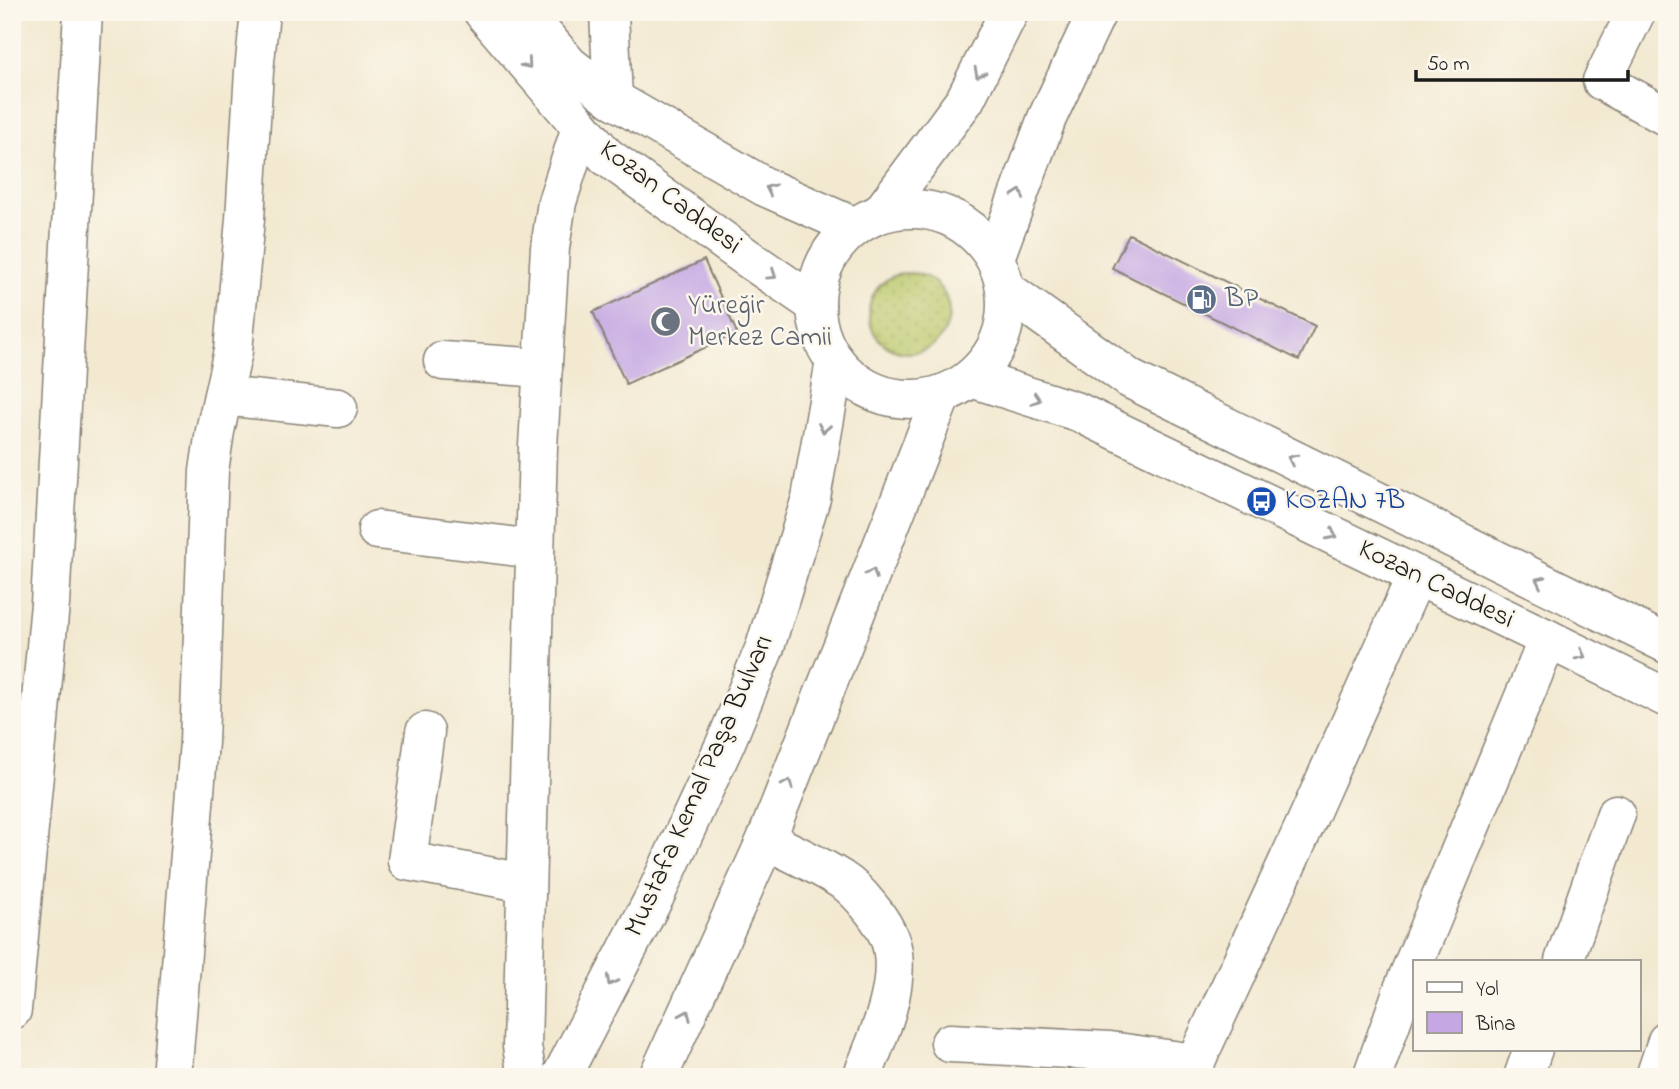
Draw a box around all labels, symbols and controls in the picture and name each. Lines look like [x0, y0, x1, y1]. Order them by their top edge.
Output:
scale bar [1416, 38, 1628, 82]
text: 50 m [1427, 50, 1470, 80]
one-way arrow [519, 56, 531, 69]
one-way arrow [973, 66, 987, 78]
street label: Kozan Caddesi [590, 131, 750, 265]
one-way arrow [765, 183, 777, 197]
one-way arrow [1011, 189, 1025, 201]
one-way arrow [765, 267, 778, 280]
place label: BP [1224, 279, 1259, 320]
fuel station icon: BP [1185, 282, 1219, 316]
place label: Yüreğir Merkez Camii [688, 286, 832, 359]
mosque icon: Yüreğir Merkez Camii [648, 305, 682, 339]
one-way arrow [1030, 391, 1042, 405]
one-way arrow [817, 422, 832, 434]
one-way arrow [1287, 453, 1299, 467]
place label: KOZAN 7B [1285, 481, 1405, 522]
bus stop icon: KOZAN 7B [1245, 484, 1279, 518]
one-way arrow [1325, 527, 1337, 541]
street label: Kozan Caddesi [1351, 529, 1521, 641]
one-way arrow [863, 567, 877, 579]
one-way arrow [1535, 576, 1547, 590]
street label: Mustafa Kemal Paşa Bulvarı [615, 628, 785, 944]
one-way arrow [1574, 647, 1586, 661]
one-way arrow [779, 779, 793, 791]
legend [1413, 960, 1640, 1050]
one-way arrow [605, 974, 619, 986]
text: Yol [1476, 975, 1499, 1005]
one-way arrow [678, 1009, 692, 1022]
text: Bina [1475, 1010, 1516, 1040]

